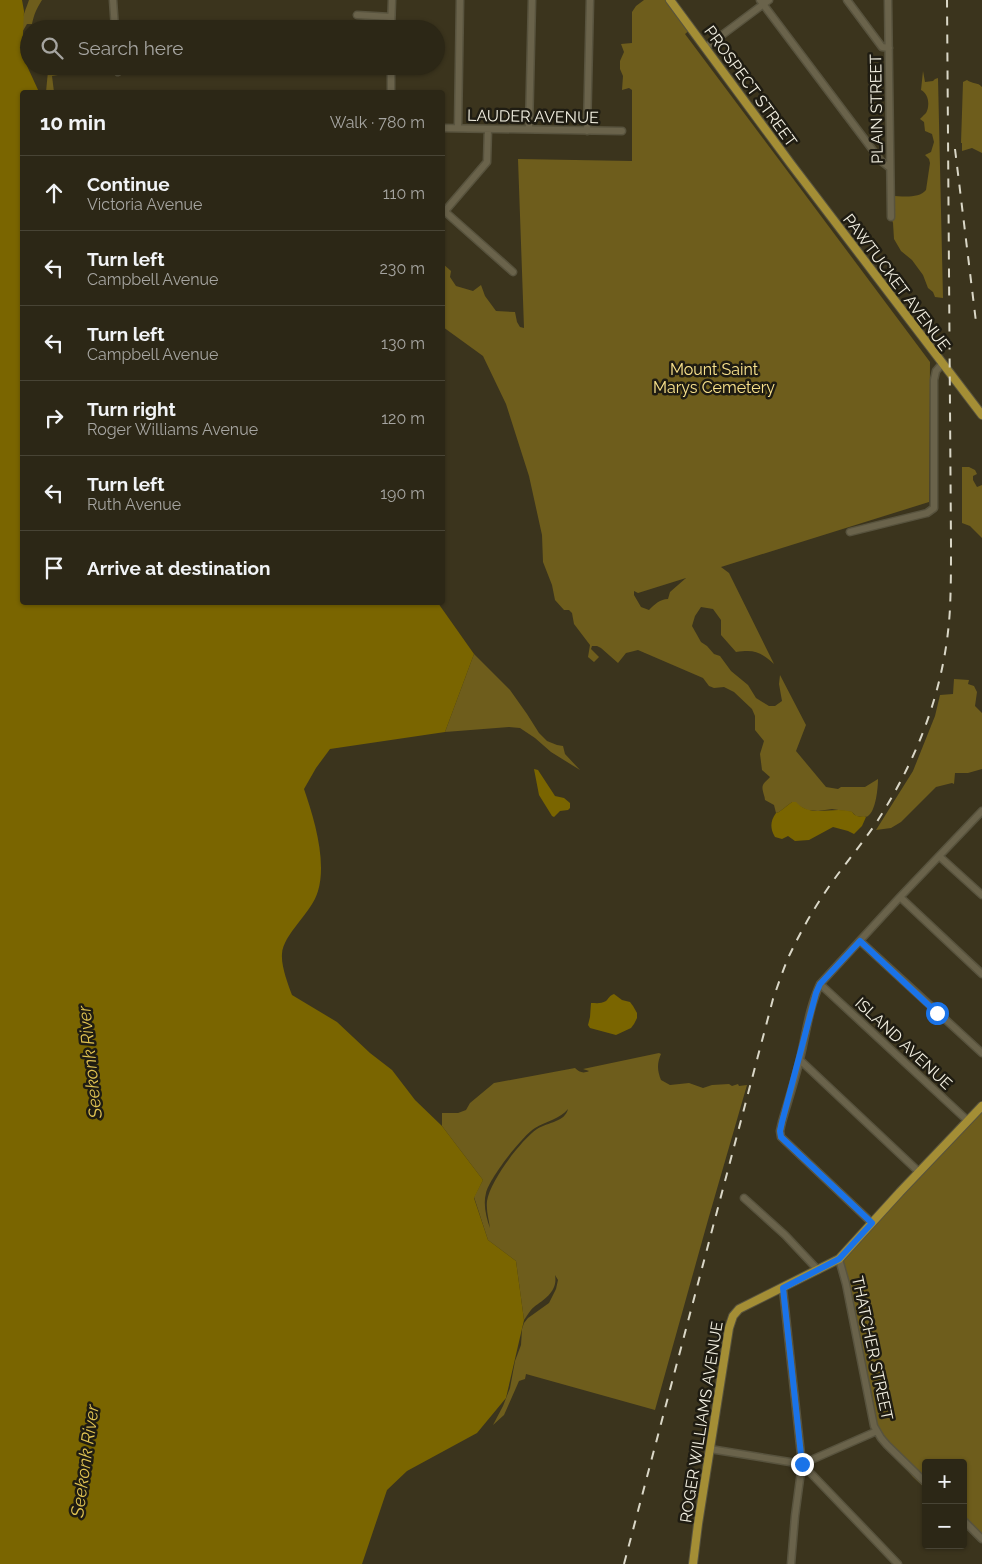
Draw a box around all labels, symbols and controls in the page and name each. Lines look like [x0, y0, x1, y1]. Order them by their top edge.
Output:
search box [20, 20, 445, 75]
street label: PROSPECT STREET [700, 22, 801, 151]
icon: search [38, 34, 66, 62]
text: Search here [78, 37, 184, 59]
street label: PLAIN STREET [866, 54, 887, 164]
street label: LAUDER AVENUE [467, 106, 599, 127]
text: 10 min [40, 110, 106, 135]
text: Walk · 780 m [330, 113, 425, 132]
text: Continue [87, 173, 170, 195]
icon: ahead [40, 179, 68, 207]
text: 110 m [383, 184, 425, 203]
text: Victoria Avenue [87, 195, 202, 214]
street label: PAWTUCKET AVENUE [839, 210, 954, 355]
text: Turn left [87, 248, 164, 270]
icon: left [40, 254, 68, 282]
text: 230 m [380, 259, 425, 278]
text: Campbell Avenue [87, 270, 218, 289]
text: Turn left [87, 323, 164, 345]
icon: left [40, 329, 68, 357]
text: 130 m [381, 334, 425, 353]
text: Campbell Avenue [87, 345, 218, 364]
park label: Mount Saint Marys Cemetery [653, 360, 775, 397]
text: Turn right [87, 398, 176, 420]
icon: right [40, 404, 68, 432]
text: 120 m [381, 409, 425, 428]
text: Roger Williams Avenue [87, 420, 258, 439]
text: Turn left [87, 473, 164, 495]
icon: left [40, 479, 68, 507]
text: 190 m [380, 484, 425, 503]
text: Ruth Avenue [87, 495, 181, 514]
icon: arrive [40, 554, 68, 582]
text: Arrive at destination [87, 557, 271, 579]
street label: ISLAND AVENUE [851, 993, 956, 1093]
route start [926, 1002, 949, 1025]
water label: Seekonk River [73, 1004, 106, 1121]
street label: THATCHER STREET [848, 1274, 897, 1422]
street label: ROGER WILLIAMS AVENUE [676, 1320, 727, 1524]
water label: Seekonk River [66, 1403, 103, 1520]
route end [791, 1453, 814, 1476]
map controls [922, 1459, 967, 1549]
button: + [922, 1459, 967, 1504]
button: − [922, 1504, 967, 1549]

